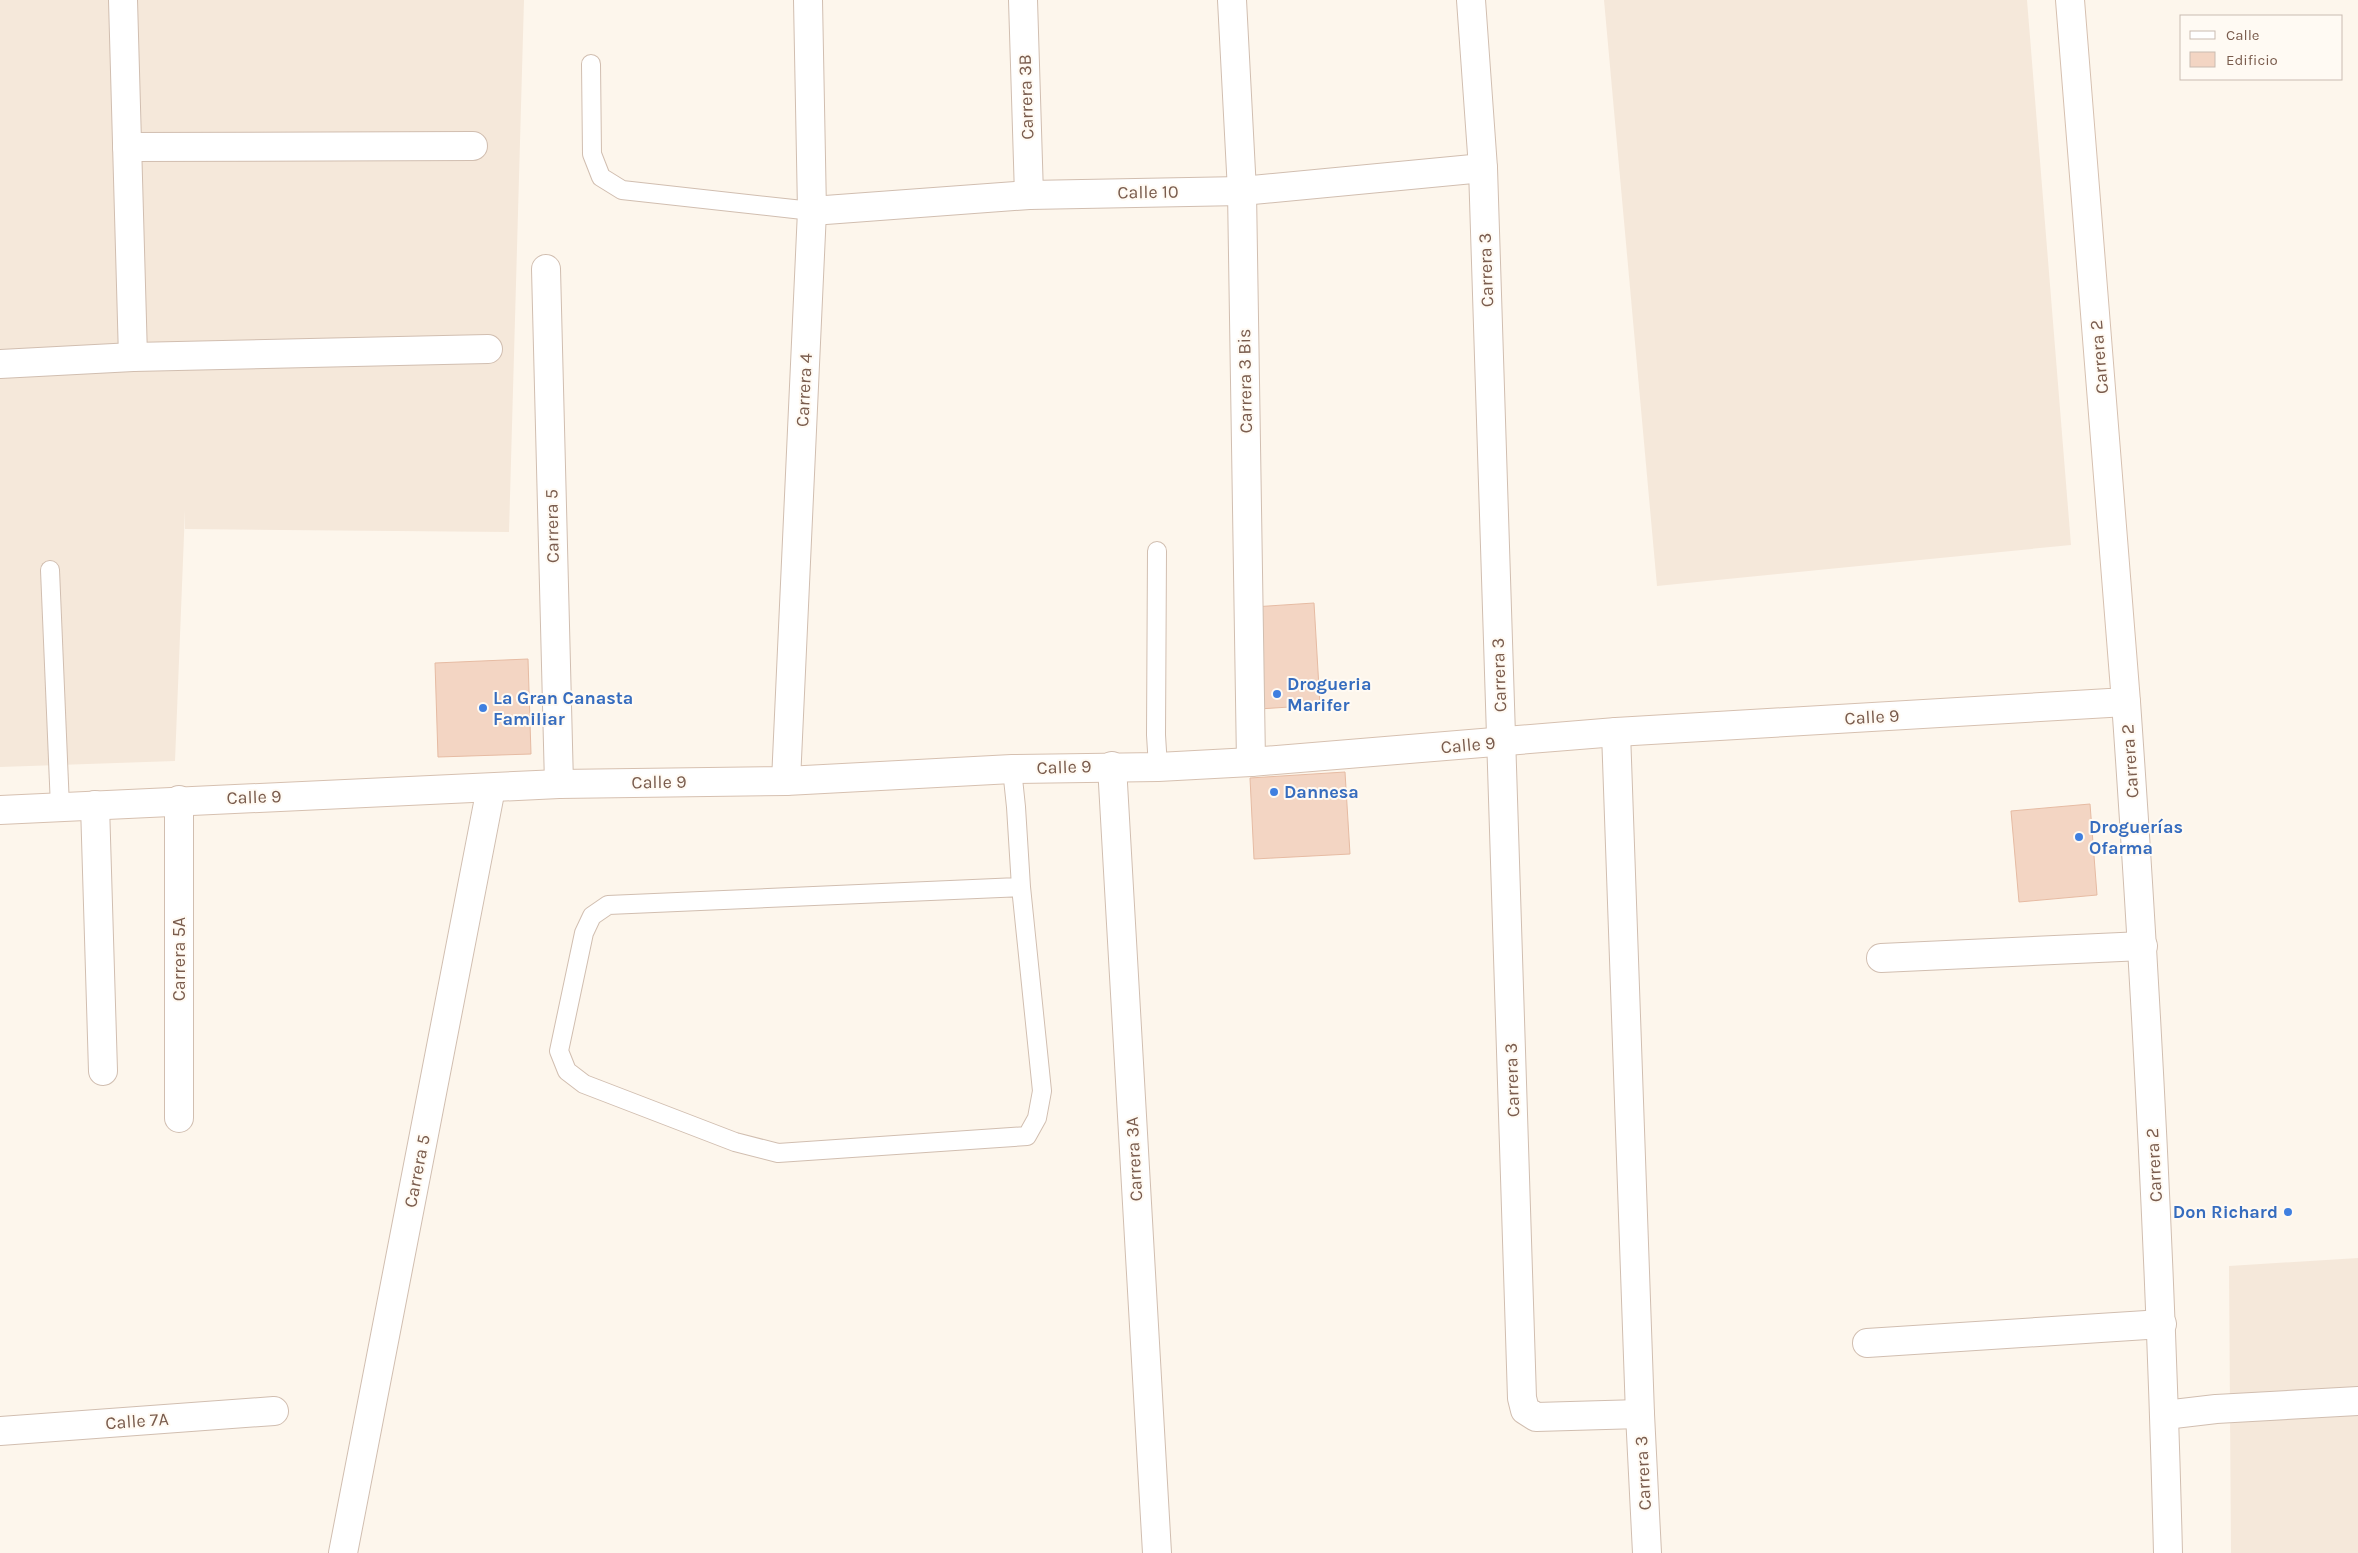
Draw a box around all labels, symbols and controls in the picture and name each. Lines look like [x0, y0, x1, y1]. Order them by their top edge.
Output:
legend [2180, 15, 2343, 80]
text: Calle [2226, 26, 2260, 44]
text: Edificio [2226, 51, 2278, 69]
street label: Carrera 3B [1014, 54, 1038, 140]
street label: Calle 10 [1117, 180, 1179, 204]
street label: Carrera 3 [1474, 232, 1498, 308]
street label: Carrera 2 [2085, 319, 2113, 395]
street label: Carrera 3 Bis [1233, 328, 1257, 434]
street label: Carrera 4 [791, 352, 817, 428]
street label: Carrera 5 [540, 489, 564, 563]
street label: Carrera 3 [1487, 637, 1511, 713]
place label: Drogueria Marifer [1287, 673, 1371, 716]
place label: La Gran Canasta Familiar [493, 687, 633, 730]
marker: Drogueria Marifer [1271, 688, 1283, 700]
marker: La Gran Canasta Familiar [477, 702, 489, 714]
street label: Calle 9 [1844, 705, 1900, 729]
street label: Carrera 2 [2116, 723, 2144, 799]
street label: Calle 9 [1440, 732, 1496, 758]
street label: Calle 9 [1036, 755, 1092, 779]
street label: Calle 9 [631, 771, 687, 793]
place label: Dannesa [1284, 781, 1359, 803]
street label: Calle 9 [226, 785, 282, 809]
marker: Dannesa [1268, 786, 1280, 798]
place label: Droguerías Ofarma [2089, 816, 2183, 859]
marker: Droguerías Ofarma [2073, 831, 2085, 843]
street label: Carrera 5A [168, 917, 190, 1001]
street label: Carrera 3 [1500, 1042, 1524, 1118]
street label: Carrera 3A [1121, 1116, 1147, 1202]
street label: Carrera 2 [2141, 1127, 2167, 1203]
street label: Carrera 5 [399, 1133, 435, 1209]
place label: Don Richard [2173, 1201, 2278, 1223]
marker: Don Richard [2282, 1206, 2294, 1218]
street label: Calle 7A [105, 1408, 169, 1434]
street label: Carrera 3 [1630, 1435, 1656, 1511]

